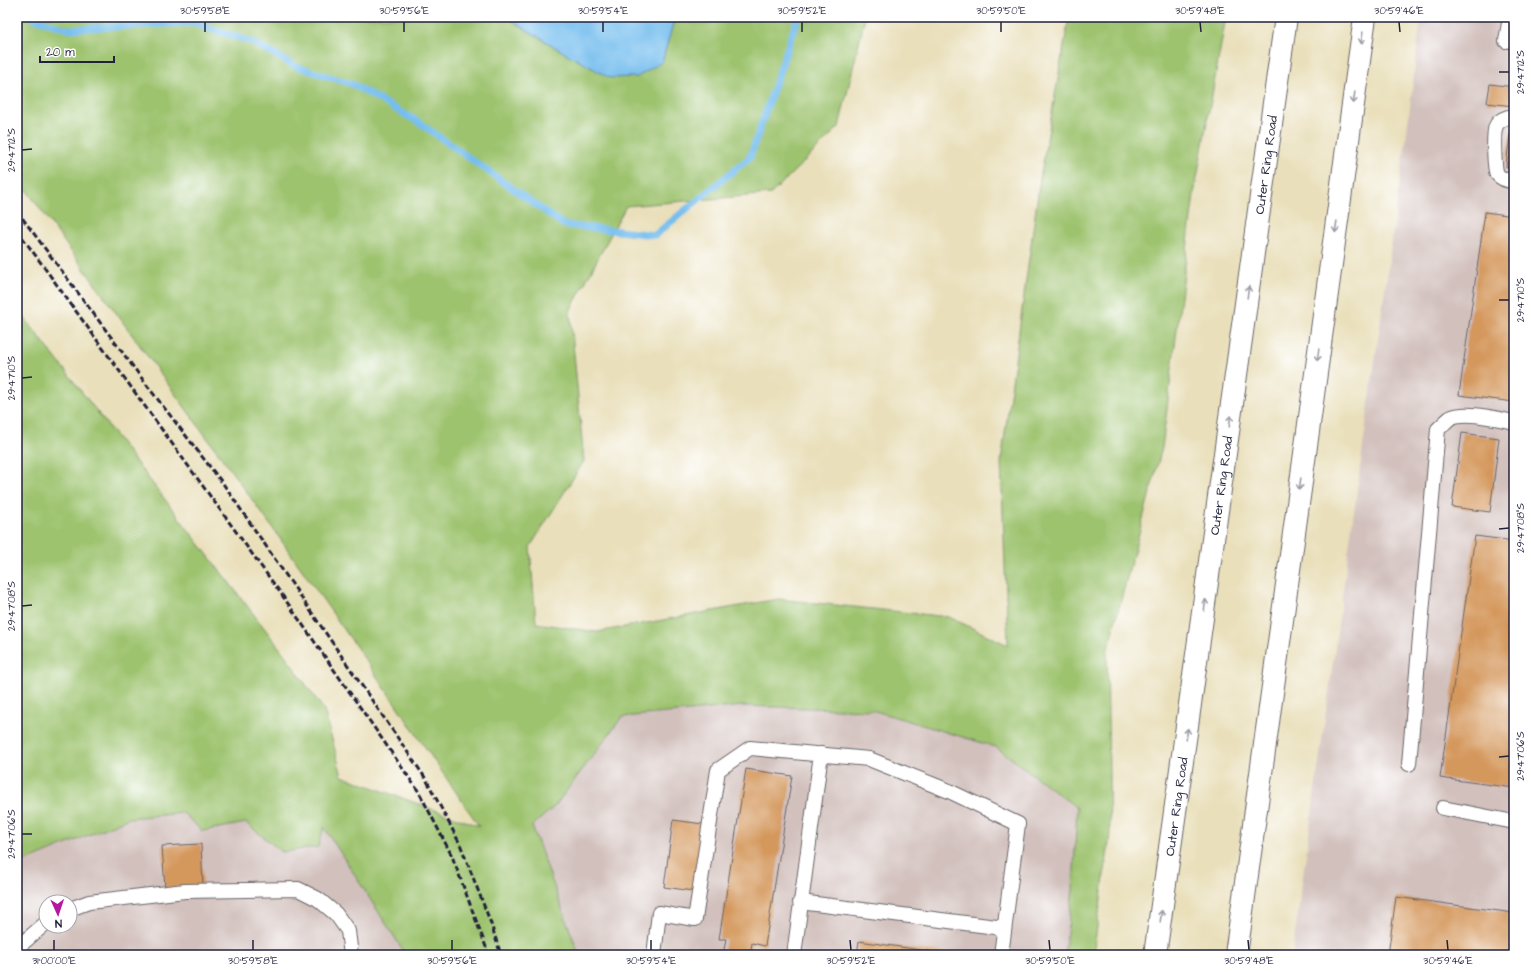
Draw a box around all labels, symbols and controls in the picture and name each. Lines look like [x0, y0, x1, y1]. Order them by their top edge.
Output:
text: 30°59'58"E [180, 4, 230, 18]
text: 30°59'56"E [379, 4, 429, 18]
text: 30°59'54"E [578, 4, 628, 18]
text: 30°59'52"E [777, 4, 827, 18]
text: 30°59'50"E [976, 4, 1026, 18]
text: 30°59'48"E [1175, 4, 1225, 18]
text: 30°59'46"E [1374, 4, 1424, 18]
one-way arrow [1358, 31, 1366, 44]
scale bar [40, 38, 114, 64]
text: 20 m [46, 44, 75, 61]
text: 29°47'12"S [1514, 49, 1528, 94]
one-way arrow [1350, 91, 1357, 104]
street label: Outer Ring Road [1251, 114, 1282, 215]
text: 29°47'12"S [5, 127, 19, 172]
one-way arrow [1332, 220, 1340, 233]
text: 29°47'10"S [1514, 277, 1528, 322]
one-way arrow [1244, 286, 1252, 299]
one-way arrow [1314, 348, 1322, 361]
text: 29°47'10"S [5, 355, 19, 400]
one-way arrow [1226, 415, 1234, 428]
street label: Outer Ring Road [1206, 435, 1237, 536]
one-way arrow [1296, 477, 1304, 490]
text: 29°47'08"S [1514, 503, 1528, 553]
text: 29°47'08"S [5, 581, 19, 631]
one-way arrow [1201, 599, 1209, 612]
one-way arrow [1183, 728, 1191, 741]
text: 29°47'06"S [1514, 731, 1528, 781]
street label: Outer Ring Road [1161, 756, 1193, 857]
text: 29°47'06"S [5, 809, 19, 859]
north arrow [38, 894, 78, 934]
one-way arrow [1157, 910, 1165, 923]
text: N [55, 916, 62, 931]
text: 31°00'00"E [32, 954, 76, 968]
text: 30°59'58"E [228, 954, 278, 968]
text: 30°59'56"E [427, 954, 477, 968]
text: 30°59'54"E [626, 954, 676, 968]
text: 30°59'52"E [826, 954, 876, 968]
text: 30°59'50"E [1025, 954, 1075, 968]
text: 30°59'48"E [1224, 954, 1274, 968]
text: 30°59'46"E [1423, 954, 1473, 968]

